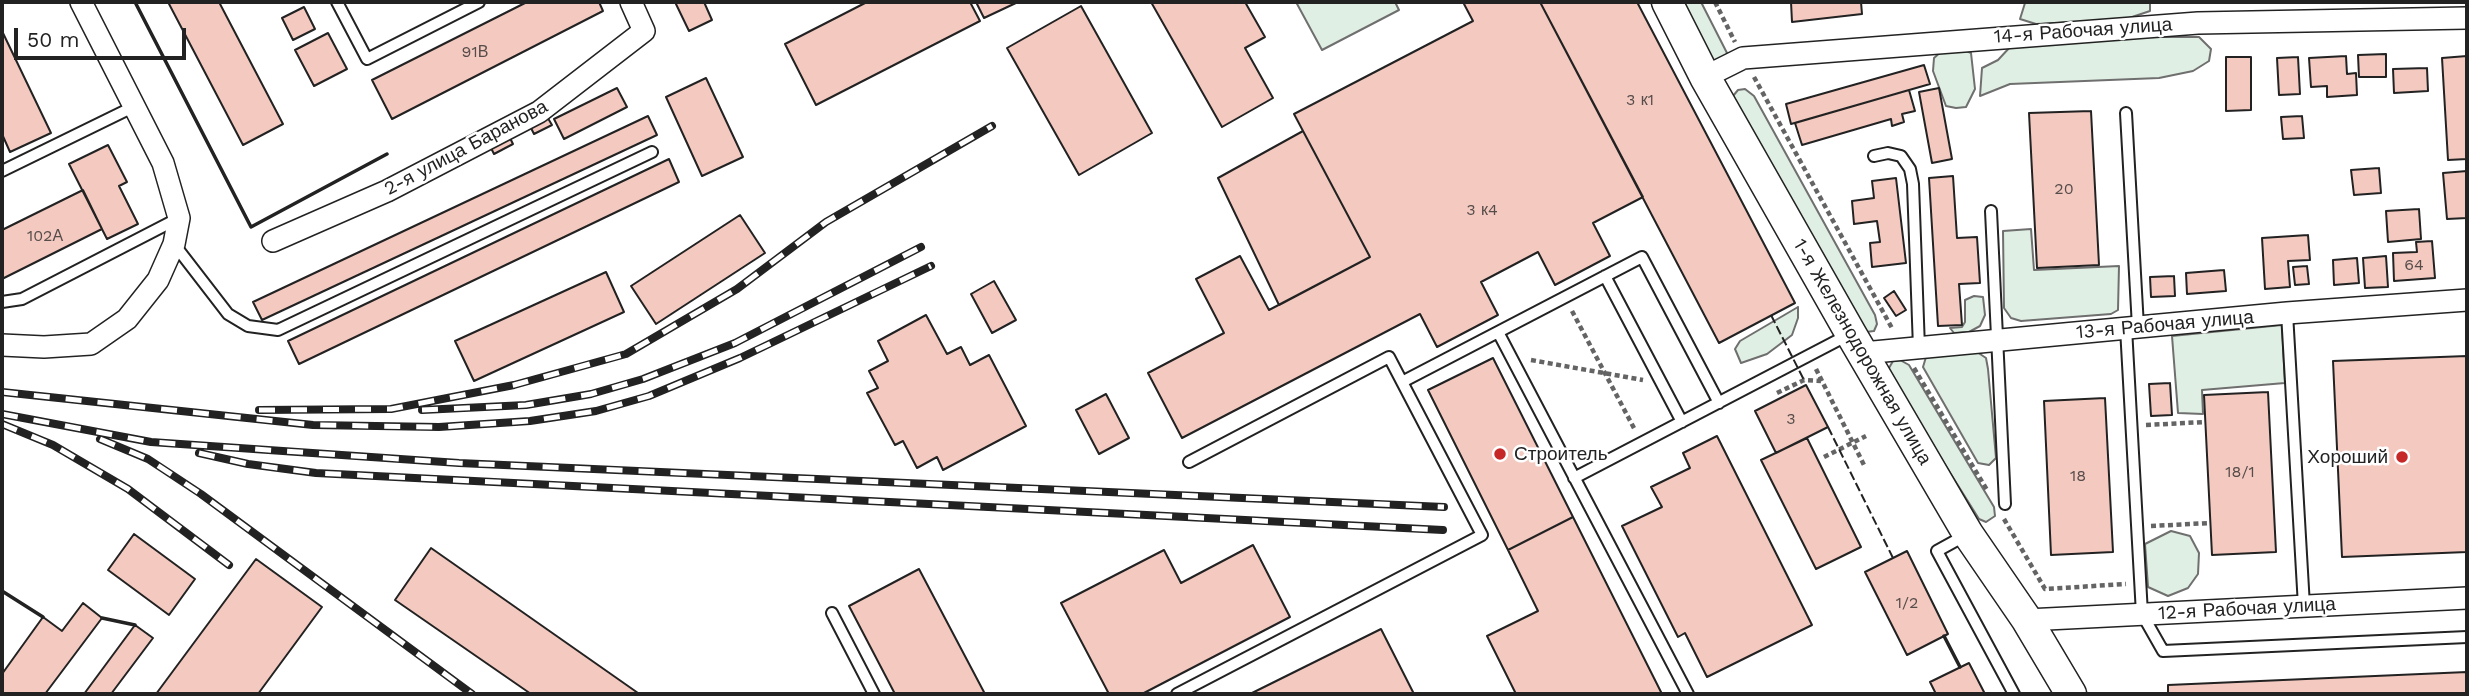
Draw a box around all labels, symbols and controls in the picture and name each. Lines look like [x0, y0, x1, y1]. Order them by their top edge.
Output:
street label: 14-я Рабочая улица [1993, 13, 2173, 49]
scale bar [18, 14, 189, 58]
text: 50 m [27, 27, 79, 52]
house number: 91В [462, 42, 488, 62]
house number: 3 к1 [1626, 90, 1654, 110]
street label: 2-я улица Баранова [381, 95, 551, 201]
house number: 20 [2054, 179, 2074, 199]
house number: 3 к4 [1466, 200, 1498, 220]
house number: 102А [27, 226, 63, 246]
street label: 1-я Железнодорожная улица [1788, 235, 1936, 469]
house number: 64 [2404, 255, 2424, 275]
street label: 13-я Рабочая улица [2075, 306, 2255, 344]
house number: 3 [1786, 409, 1796, 429]
place label: Строитель [1514, 443, 1608, 465]
marker: Строитель [1492, 446, 1508, 462]
place label: Хороший [2307, 446, 2388, 468]
marker: Хороший [2394, 449, 2410, 465]
house number: 18/1 [2225, 462, 2255, 482]
house number: 18 [2070, 466, 2086, 486]
house number: 1/2 [1896, 593, 1918, 613]
street label: 12-я Рабочая улица [2158, 593, 2336, 625]

